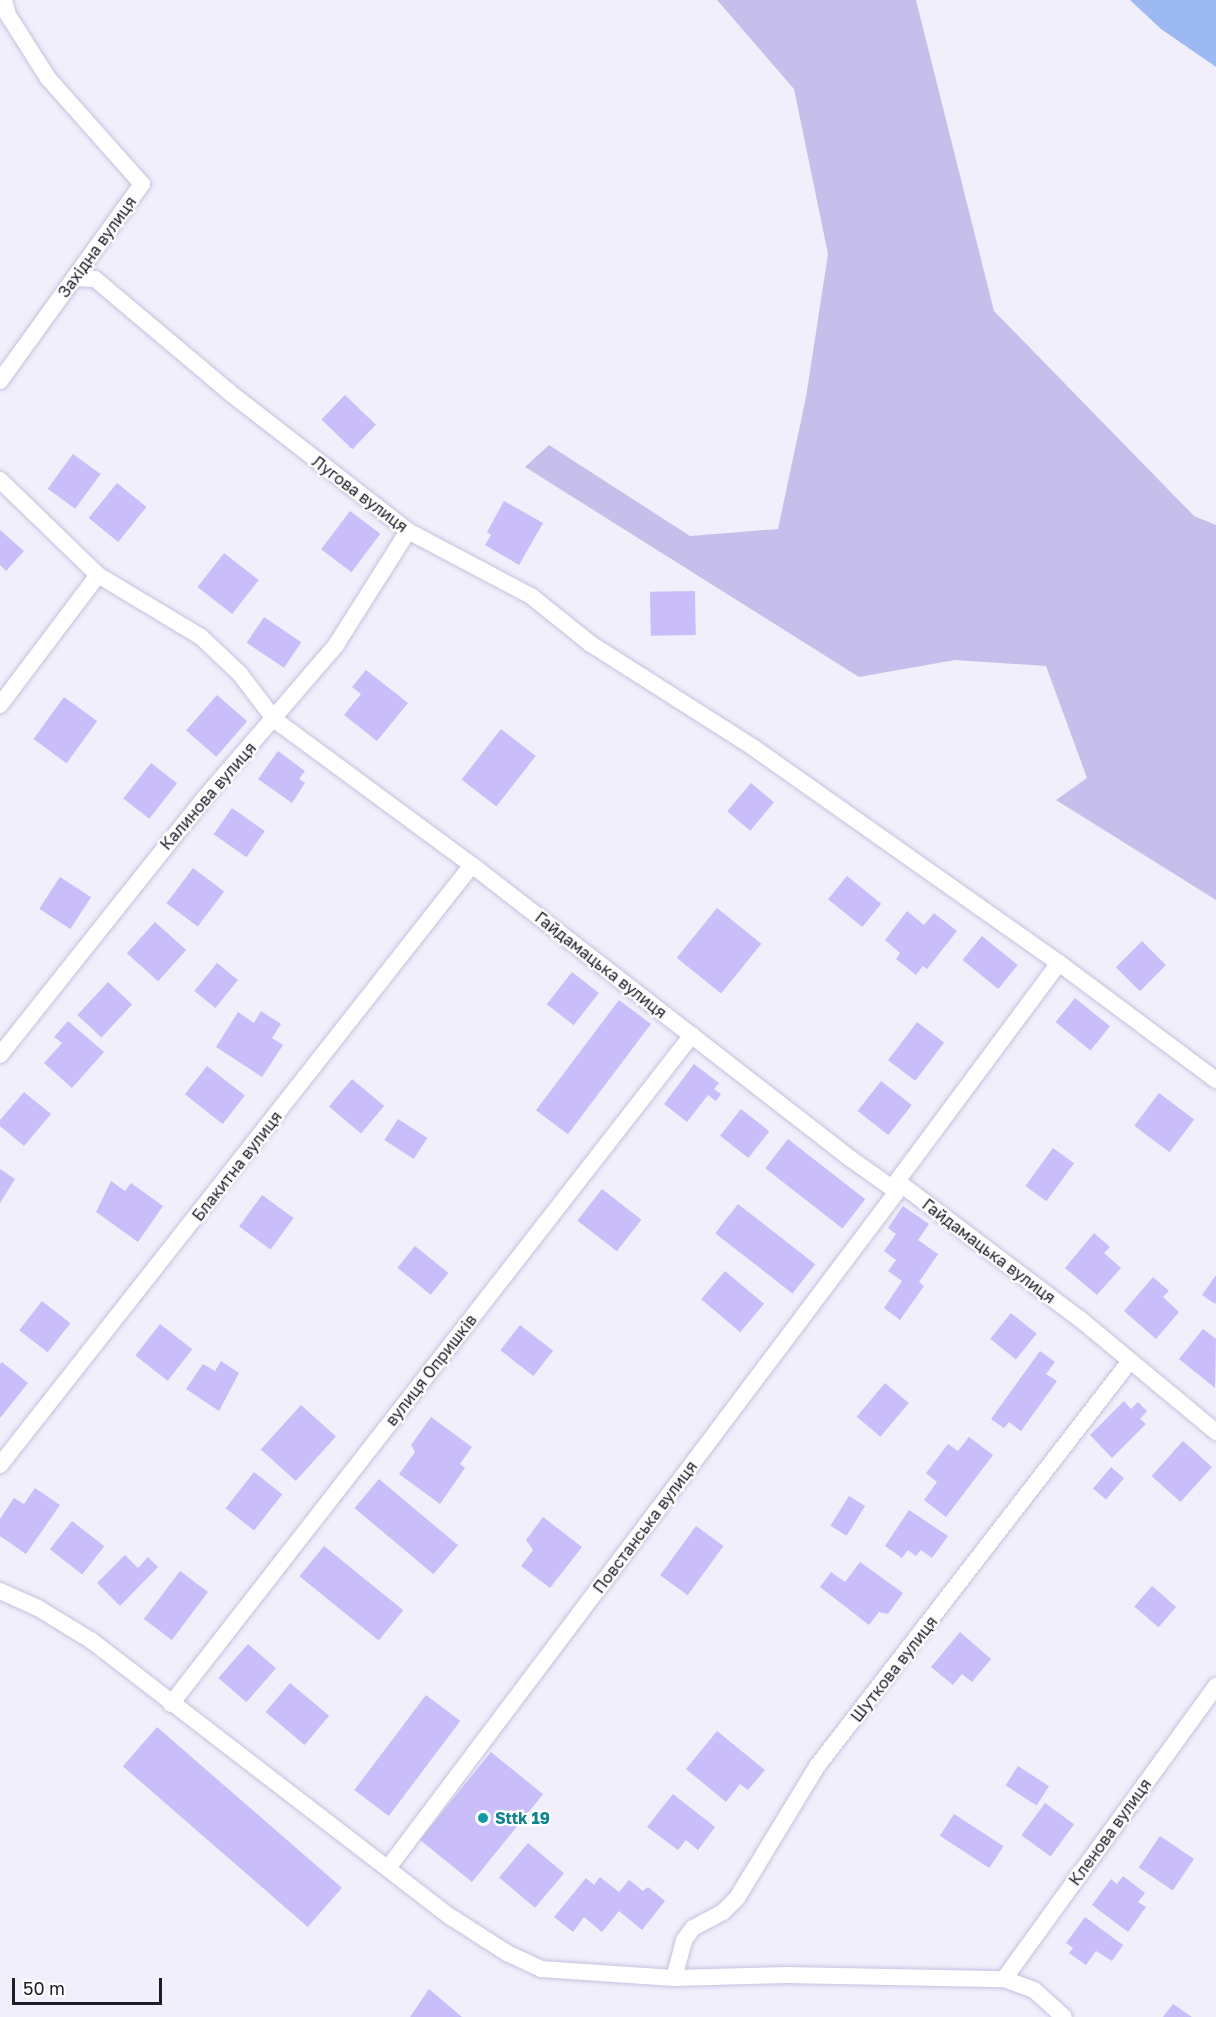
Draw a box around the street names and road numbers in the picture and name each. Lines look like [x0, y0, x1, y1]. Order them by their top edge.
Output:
street label: Західна вулиця [54, 193, 140, 301]
street label: Лугова вулиця [308, 452, 412, 536]
street label: Калинова вулиця [156, 738, 260, 854]
street label: Гайдамацька вулиця [531, 908, 671, 1022]
street label: Блакитна вулиця [188, 1107, 286, 1225]
street label: Гайдамацька вулиця [919, 1195, 1059, 1307]
street label: вулиця Опришків [382, 1310, 480, 1430]
street label: Повстанська вулиця [589, 1457, 701, 1597]
street label: Шуткова вулиця [847, 1612, 941, 1726]
street label: Кленова вулиця [1065, 1775, 1155, 1889]

